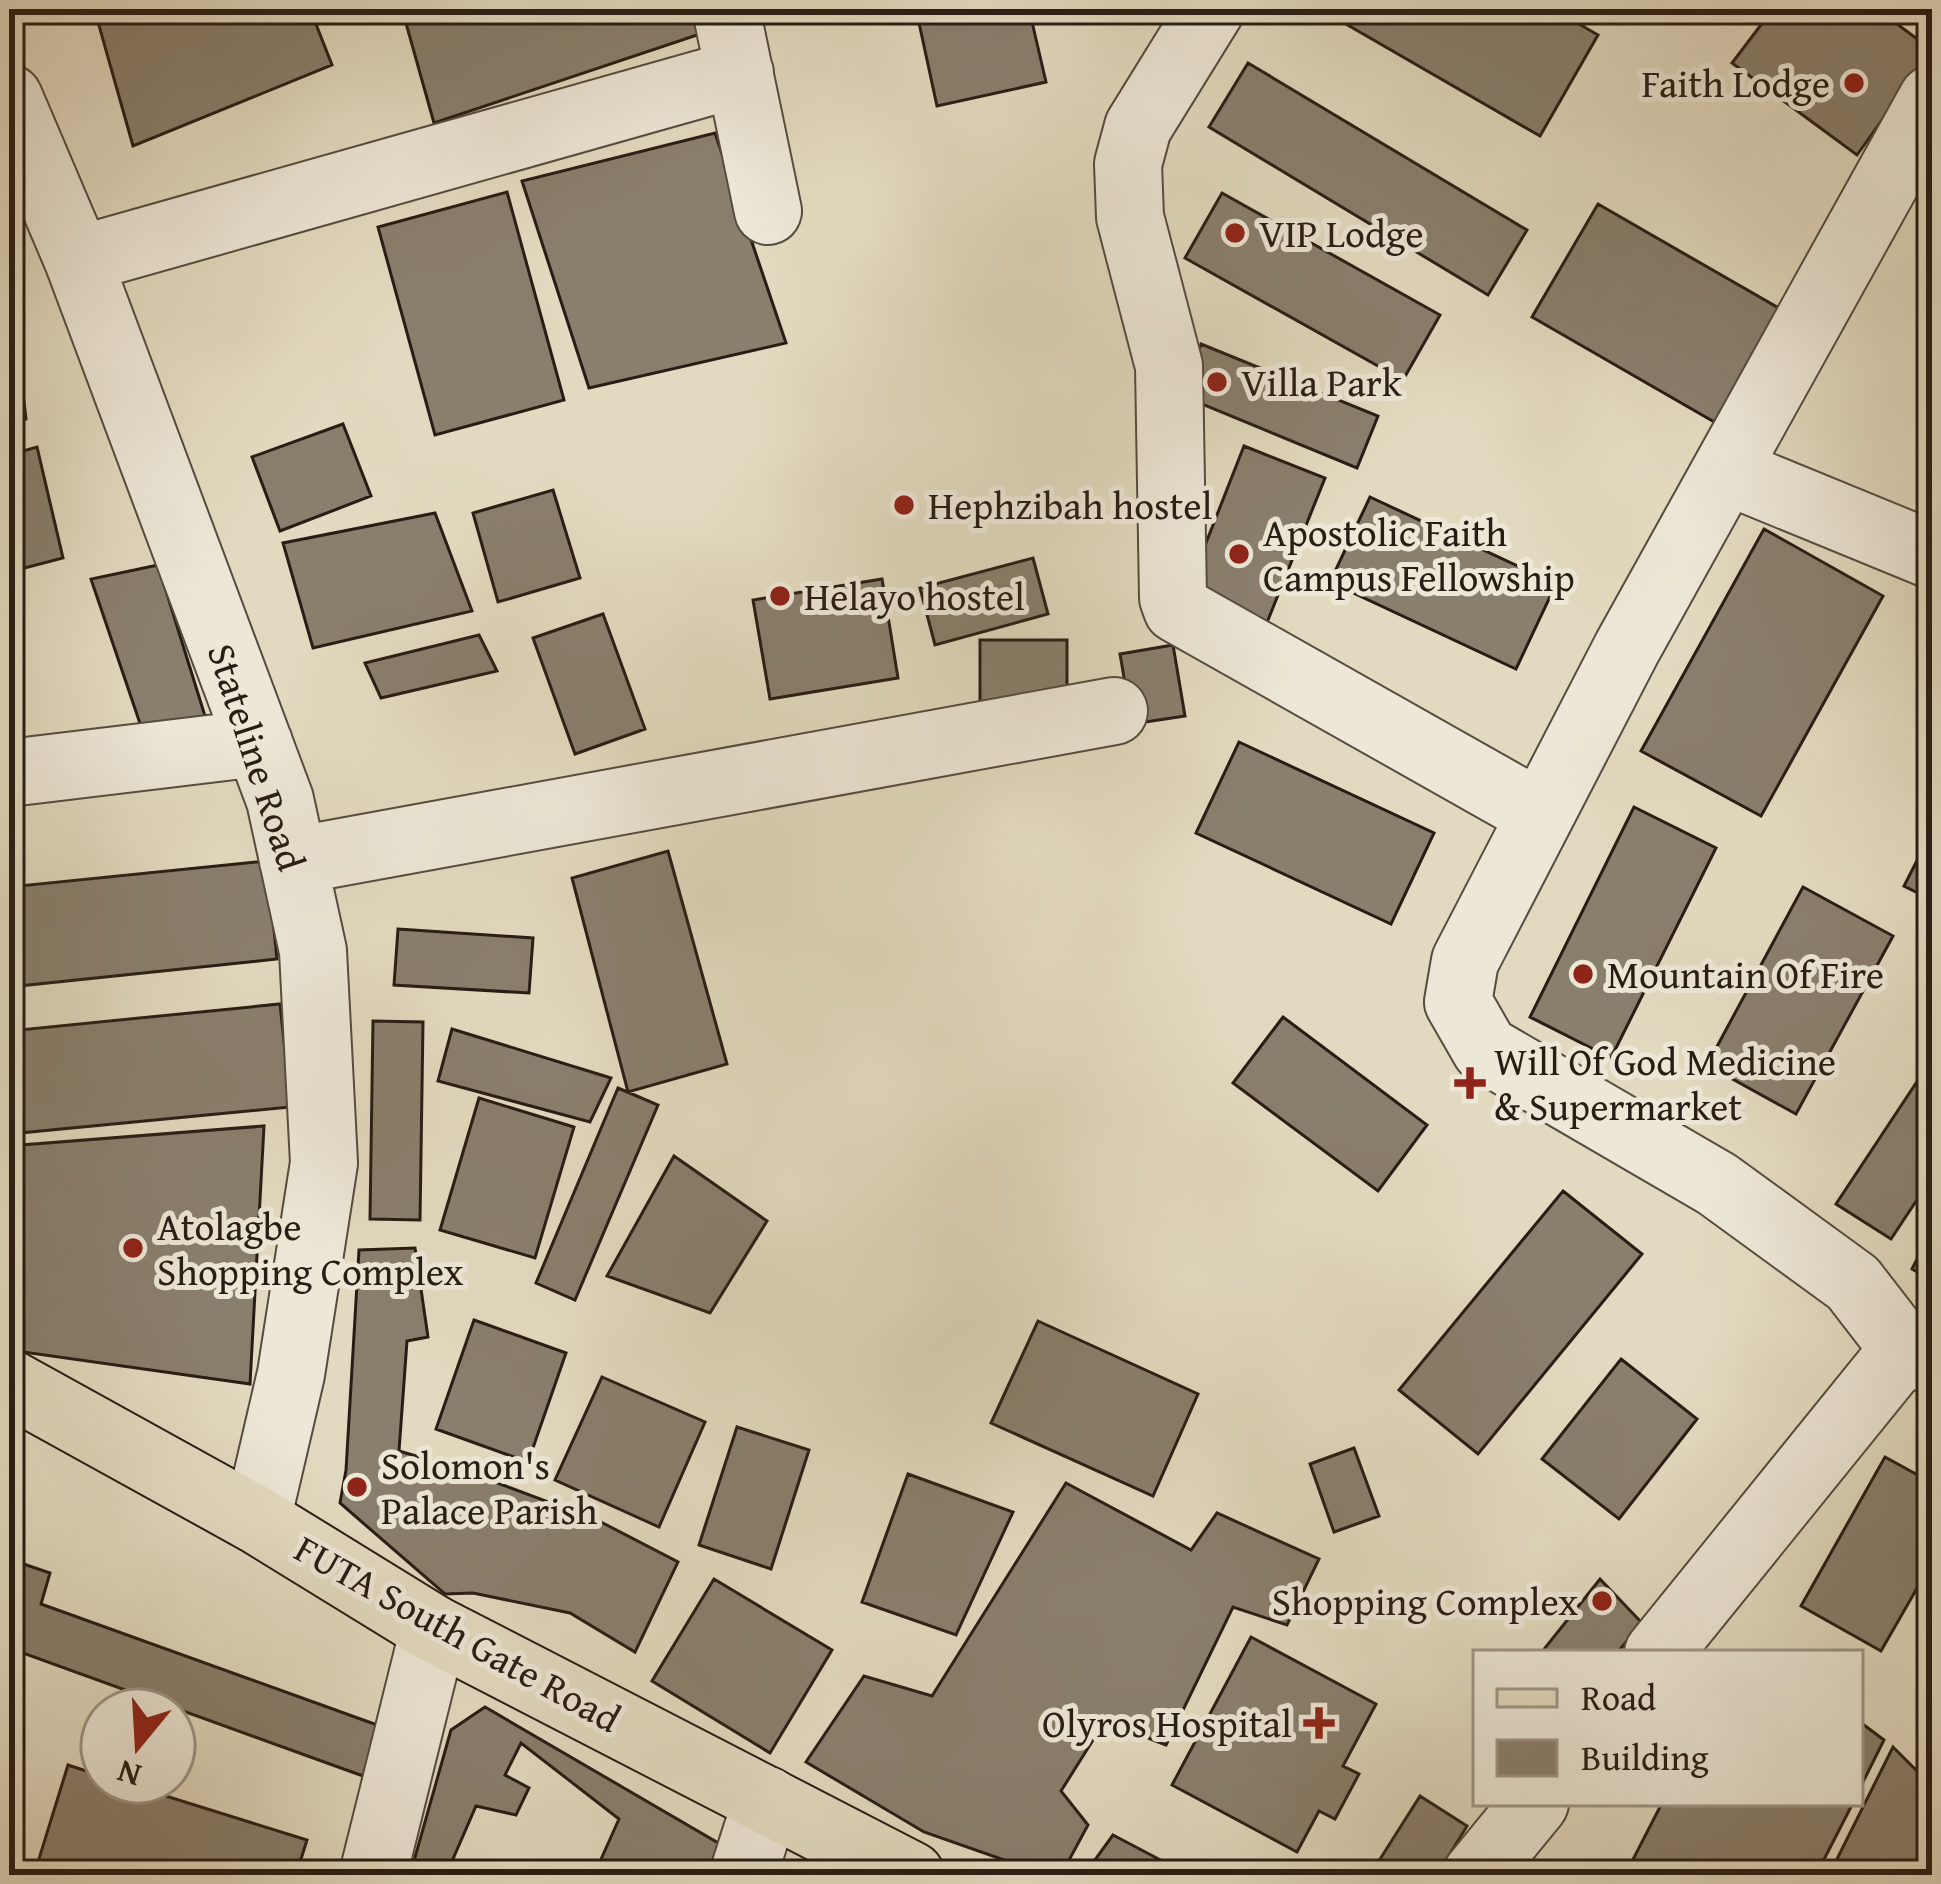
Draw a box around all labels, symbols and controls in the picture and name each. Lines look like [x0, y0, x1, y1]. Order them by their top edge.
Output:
place label: Faith Lodge [1641, 54, 1830, 111]
marker: Faith Lodge [1841, 70, 1867, 96]
place label: VIP Lodge [1259, 204, 1424, 261]
marker: VIP Lodge [1222, 220, 1248, 246]
place label: Villa Park [1241, 353, 1402, 410]
marker: Villa Park [1204, 369, 1230, 395]
place label: Hephzibah hostel [928, 476, 1213, 533]
marker: Hephzibah hostel [891, 492, 917, 518]
place label: Apostolic Faith Campus Fellowship [1263, 503, 1575, 605]
marker: Apostolic Faith Campus Fellowship [1226, 541, 1252, 567]
place label: Helayo hostel [804, 567, 1025, 624]
marker: Helayo hostel [767, 583, 793, 609]
street label: Stateline Road [194, 636, 321, 878]
place label: Mountain Of Fire [1607, 945, 1884, 1002]
marker: Mountain Of Fire [1570, 961, 1596, 987]
place label: Will Of God Medicine & Supermarket [1494, 1032, 1836, 1134]
marker: Will Of God Medicine & Supermarket [1457, 1070, 1483, 1096]
place label: Atolagbe Shopping Complex [157, 1197, 463, 1299]
marker: Atolagbe Shopping Complex [120, 1235, 146, 1261]
place label: Solomon's Palace Parish [381, 1436, 598, 1538]
marker: Solomon's Palace Parish [344, 1474, 370, 1500]
street label: FUTA South Gate Road [285, 1519, 632, 1746]
place label: Shopping Complex [1272, 1572, 1578, 1629]
marker: Shopping Complex [1589, 1588, 1615, 1614]
legend [1473, 1650, 1863, 1806]
text: Road [1581, 1670, 1656, 1723]
north arrow [78, 1686, 198, 1806]
place label: Olyros Hospital [1042, 1694, 1292, 1751]
marker: Olyros Hospital [1303, 1707, 1335, 1739]
text: Building [1581, 1730, 1709, 1783]
text: N [111, 1748, 147, 1801]

